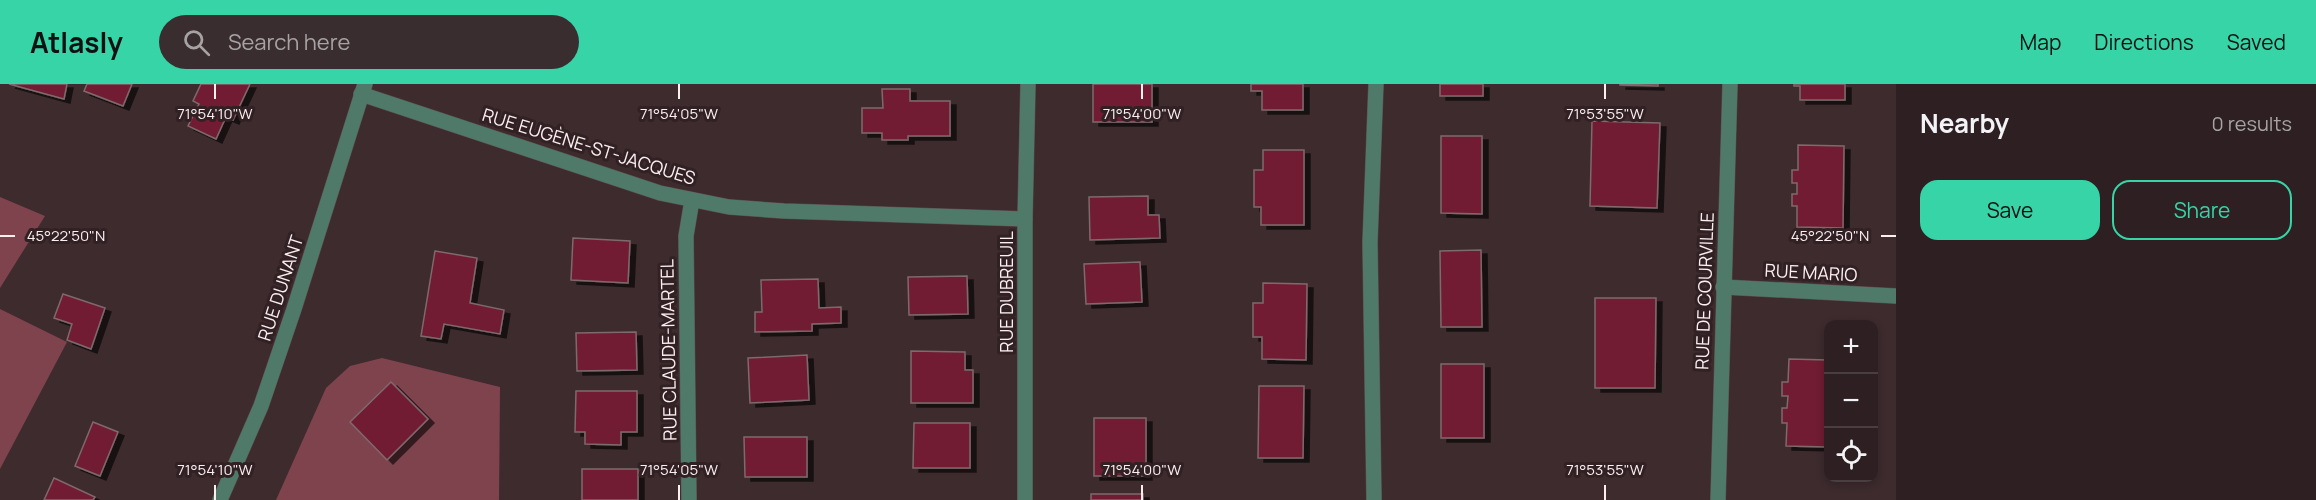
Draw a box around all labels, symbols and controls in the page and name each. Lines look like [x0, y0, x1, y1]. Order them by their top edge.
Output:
search box [159, 15, 579, 69]
text: Atlasly [30, 23, 123, 61]
icon: search [180, 26, 213, 59]
text: Search here [228, 27, 350, 57]
text: Map [2020, 28, 2061, 56]
text: Directions [2094, 28, 2194, 56]
text: Saved [2227, 28, 2286, 56]
street label: RUE EUGÈNE-ST-JACQUES [479, 102, 699, 190]
text: 71°54'10"W [177, 103, 253, 124]
text: 71°54'05"W [640, 103, 718, 124]
text: 71°54'00"W [1103, 103, 1181, 124]
text: 71°53'55"W [1566, 103, 1644, 124]
text: Nearby [1920, 105, 2009, 141]
text: 0 results [2212, 110, 2292, 137]
button: Save [1920, 180, 2100, 240]
button: Share [2112, 180, 2292, 240]
street label: RUE DE COURVILLE [1689, 212, 1719, 370]
text: 45°22'50"N [27, 225, 105, 246]
text: 45°22'50"N [1791, 225, 1869, 246]
street label: RUE DUBREUIL [994, 231, 1018, 353]
street label: RUE DUNANT [252, 232, 308, 344]
street label: RUE MARIO [1764, 258, 1858, 286]
street label: RUE CLAUDE-MARTEL [654, 259, 682, 441]
map controls [1824, 320, 1878, 482]
button: + [1824, 320, 1878, 374]
button: − [1824, 374, 1878, 428]
button: locate [1824, 428, 1878, 482]
text: 71°54'10"W [177, 459, 253, 480]
text: 71°54'05"W [640, 459, 718, 480]
text: 71°54'00"W [1103, 459, 1181, 480]
text: 71°53'55"W [1566, 459, 1644, 480]

